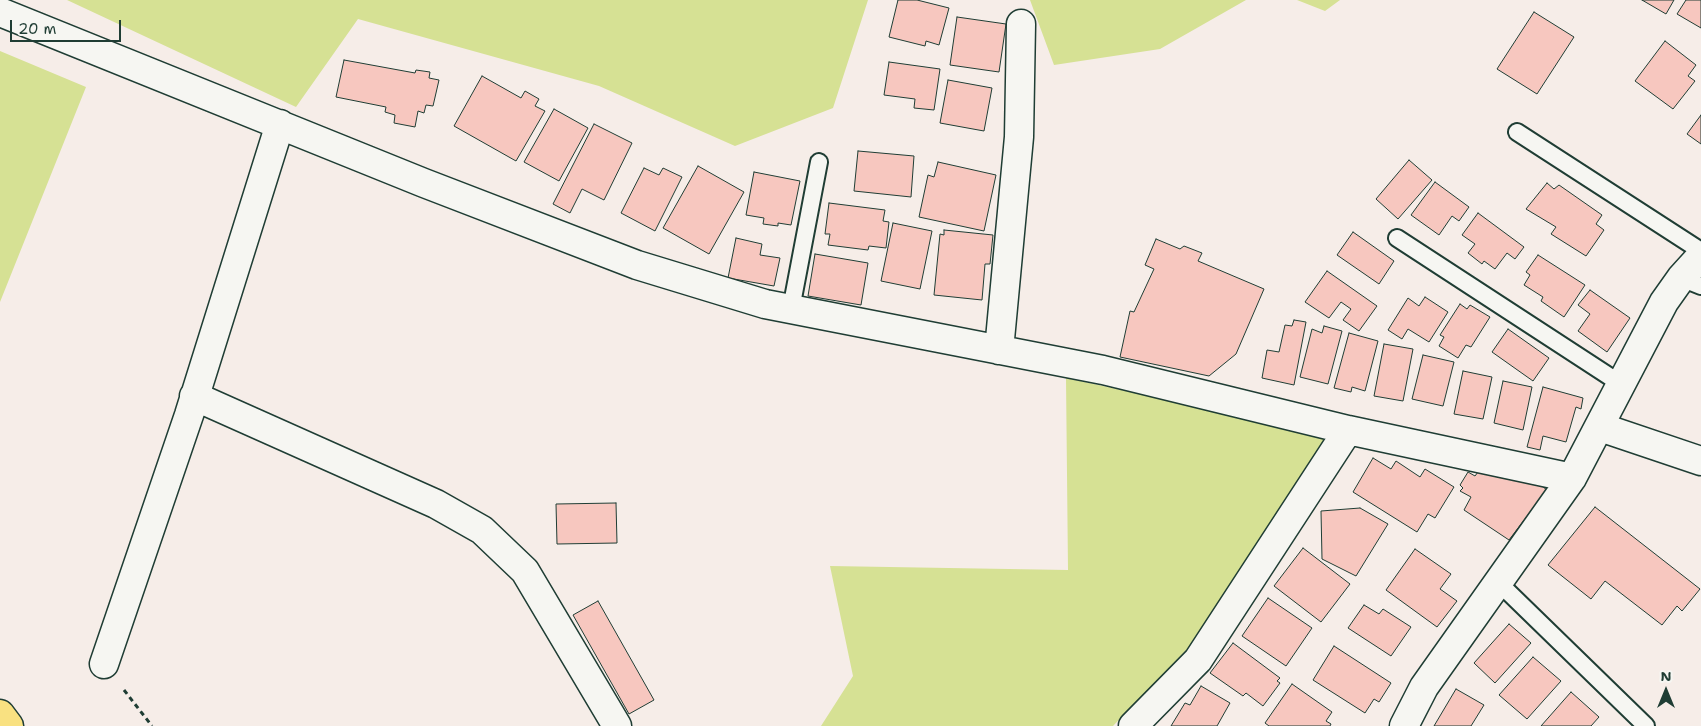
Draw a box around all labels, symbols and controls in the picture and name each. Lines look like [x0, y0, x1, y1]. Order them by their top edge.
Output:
scale bar [12, 10, 124, 42]
text: 20 m [18, 19, 57, 39]
north arrow [1641, 666, 1691, 716]
text: N [1660, 667, 1672, 685]

